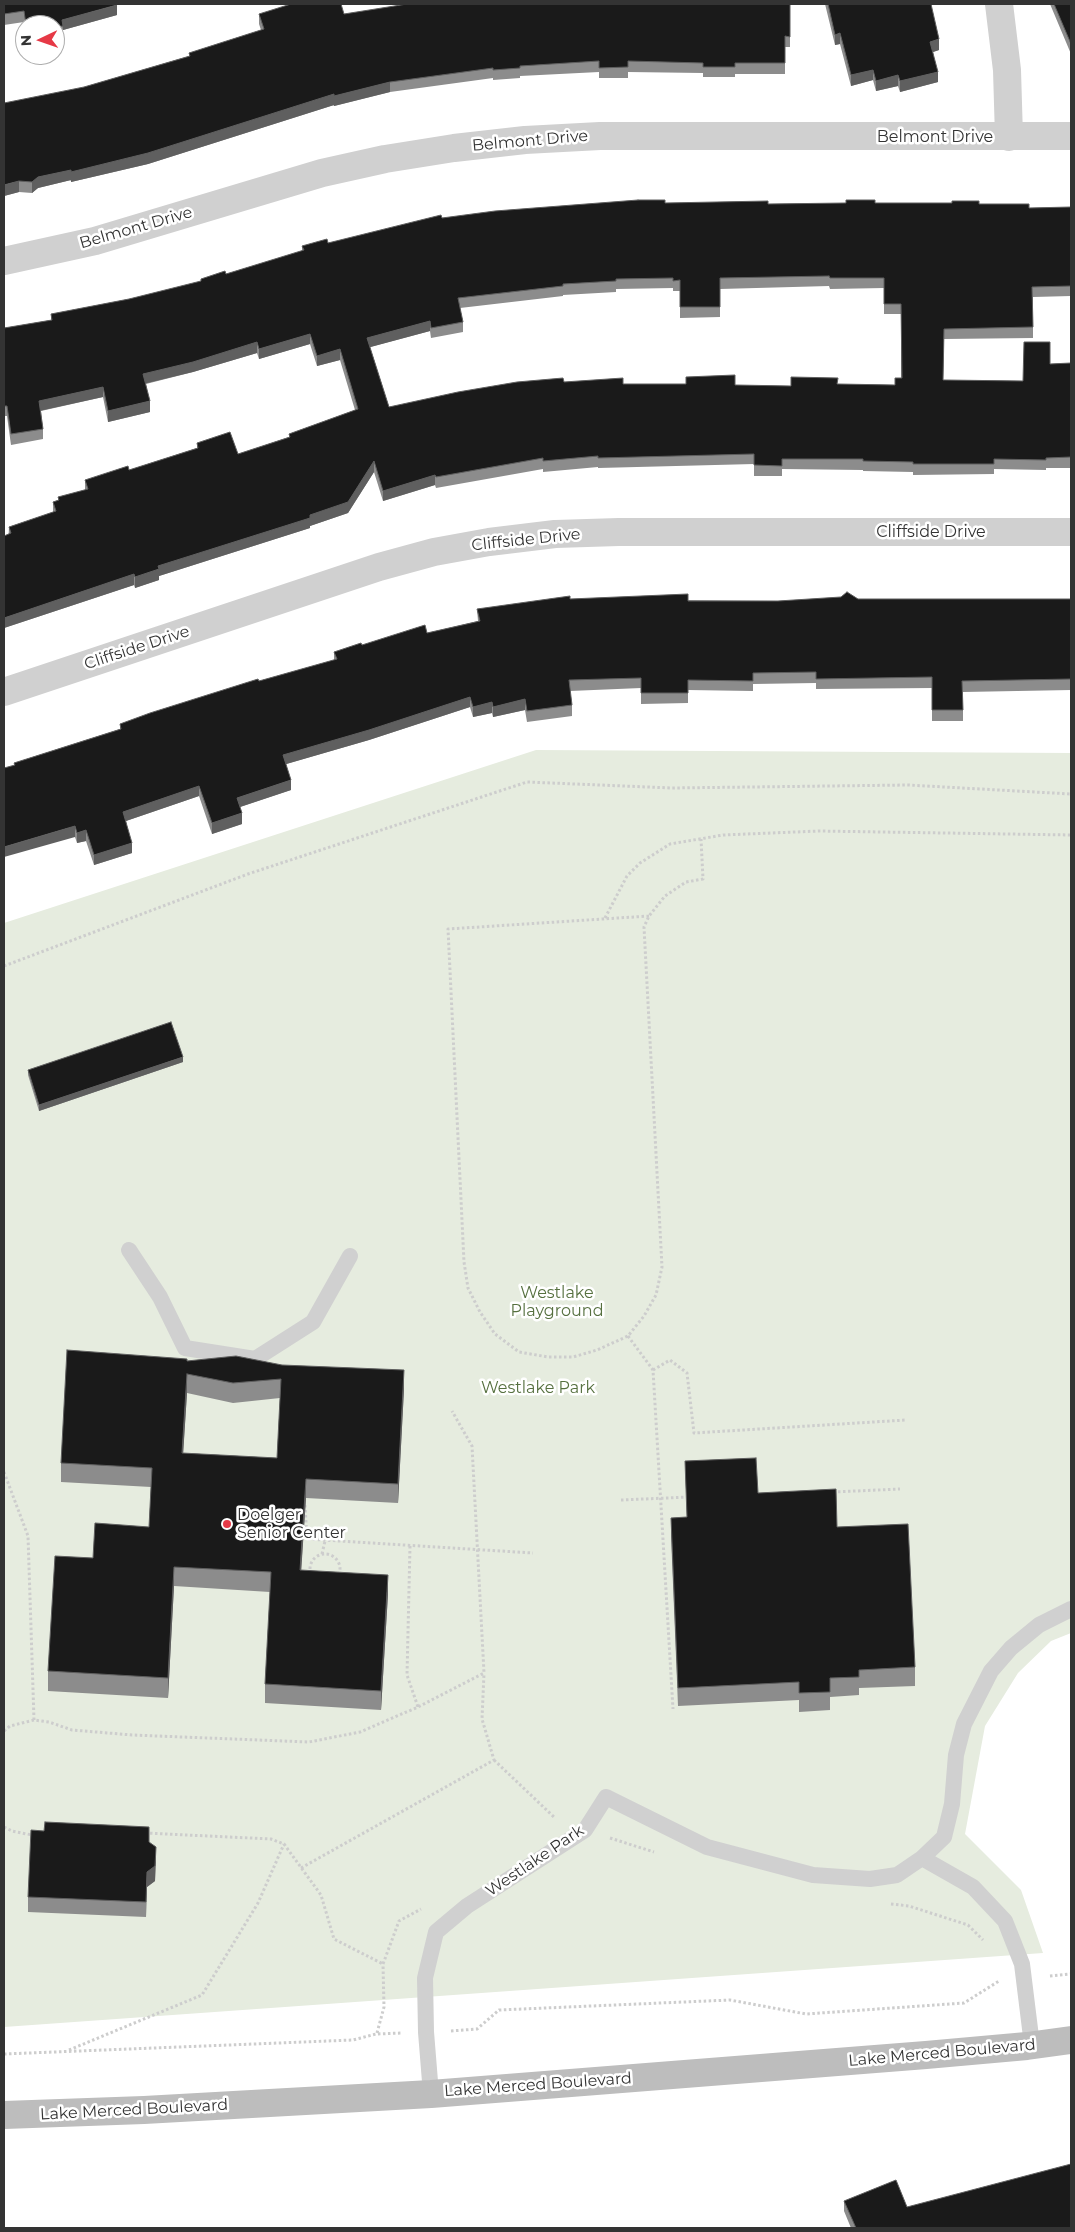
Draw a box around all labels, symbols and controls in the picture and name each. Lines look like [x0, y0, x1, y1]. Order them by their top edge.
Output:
north arrow [15, 15, 65, 65]
text: N [17, 35, 35, 47]
street label: Belmont Drive [471, 126, 589, 156]
street label: Belmont Drive [877, 127, 993, 147]
street label: Belmont Drive [77, 203, 195, 253]
street label: Cliffside Drive [876, 522, 986, 542]
street label: Cliffside Drive [471, 525, 581, 555]
street label: Cliffside Drive [82, 622, 192, 674]
park label: Westlake Playground [511, 1283, 603, 1321]
park label: Westlake Park [481, 1378, 595, 1398]
place label: Doelger Senior Center [237, 1505, 346, 1543]
marker: Doelger Senior Center [221, 1518, 233, 1530]
street label: Westlake Park [482, 1821, 588, 1901]
street label: Lake Merced Boulevard [847, 2035, 1037, 2071]
street label: Lake Merced Boulevard [443, 2069, 633, 2101]
street label: Lake Merced Boulevard [40, 2095, 228, 2125]

